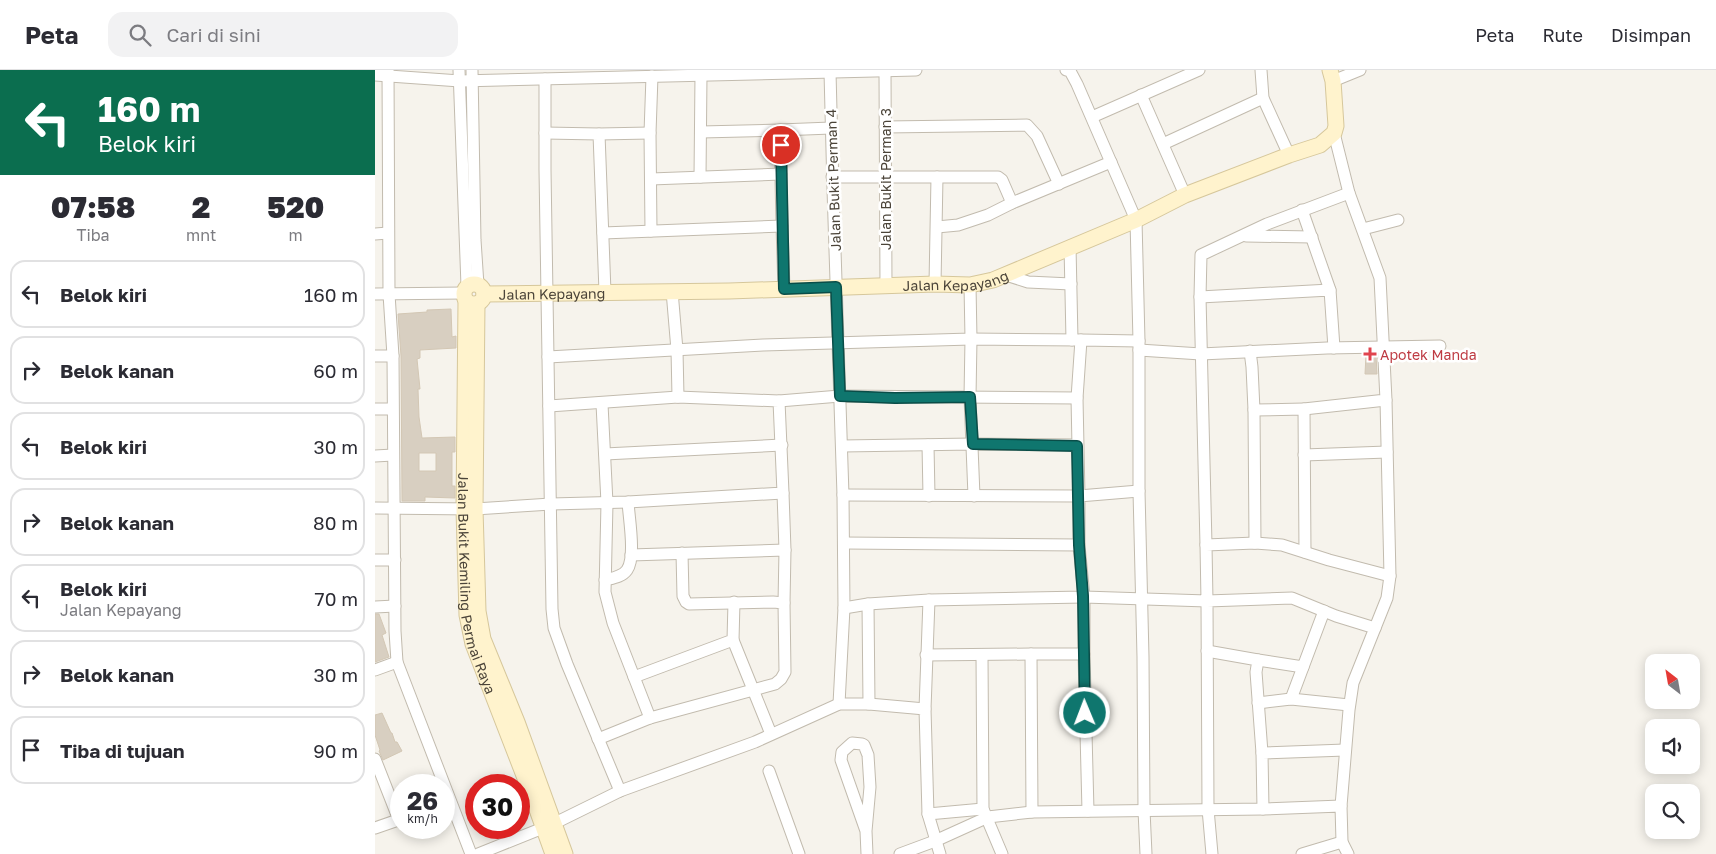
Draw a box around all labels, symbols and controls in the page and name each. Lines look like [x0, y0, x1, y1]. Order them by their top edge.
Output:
search box [108, 12, 458, 57]
text: Peta [25, 20, 78, 49]
icon: search [126, 21, 154, 49]
text: Cari di sini [166, 23, 261, 46]
text: Peta [1475, 24, 1515, 46]
text: Rute [1543, 24, 1583, 46]
text: Disimpan [1611, 24, 1691, 46]
text: 160 m [98, 88, 200, 130]
icon: left [15, 90, 80, 155]
street label: Jalan Bukit Perman 3 [877, 108, 894, 250]
street label: Jalan Bukit Perman 4 [822, 109, 844, 251]
pin [760, 124, 802, 166]
text: Belok kiri [98, 130, 196, 157]
icon: arrive [767, 131, 795, 159]
text: 07:58 [51, 189, 135, 225]
text: 2 [192, 189, 210, 225]
text: 520 [267, 189, 324, 225]
text: Tiba [76, 225, 110, 245]
text: mnt [186, 225, 216, 245]
text: m [289, 225, 303, 245]
street label: Jalan Kepayang [902, 266, 1011, 294]
icon: left [17, 280, 45, 308]
text: Belok kiri [60, 283, 147, 306]
text: 160 m [304, 283, 358, 306]
street label: Jalan Kepayang [499, 284, 605, 302]
place label: Apotek Manda [1380, 346, 1477, 363]
marker: Apotek Manda [1364, 348, 1376, 360]
icon: right [17, 356, 45, 384]
text: Belok kanan [60, 359, 174, 382]
text: 60 m [313, 359, 358, 382]
icon: left [17, 432, 45, 460]
text: Belok kiri [60, 435, 147, 458]
text: 30 m [314, 435, 358, 458]
street label: Jalan Bukit Kemiling Permai Raya [455, 473, 500, 696]
icon: right [17, 508, 45, 536]
text: Belok kanan [60, 511, 174, 534]
text: 80 m [313, 511, 358, 534]
text: Belok kiri [60, 577, 147, 600]
icon: left [17, 584, 45, 612]
text: 70 m [315, 587, 358, 610]
text: Jalan Kepayang [60, 600, 182, 620]
north arrow [1645, 654, 1700, 709]
map controls [1645, 654, 1700, 839]
icon: right [17, 660, 45, 688]
text: Belok kanan [60, 663, 174, 686]
text: 30 m [314, 663, 358, 686]
position arrow [1058, 686, 1110, 738]
button: sound [1645, 719, 1700, 774]
icon: arrive [17, 736, 45, 764]
text: Tiba di tujuan [60, 739, 185, 762]
text: 90 m [313, 739, 358, 762]
speed limit sign: 30 [465, 774, 530, 839]
button: search [1645, 784, 1700, 839]
text: 26 [407, 785, 438, 816]
text: km/h [407, 811, 438, 826]

